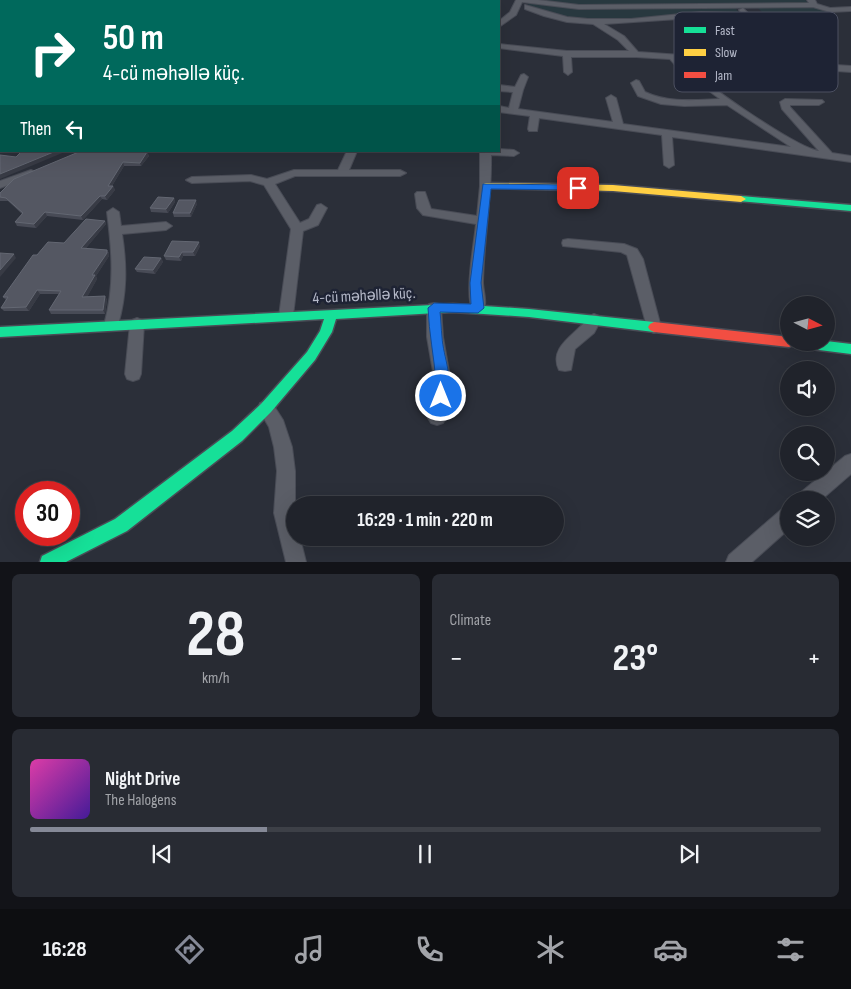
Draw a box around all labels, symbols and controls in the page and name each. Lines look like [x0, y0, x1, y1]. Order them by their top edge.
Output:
legend [674, 12, 838, 92]
text: 50 m [103, 17, 164, 60]
icon: right [20, 20, 85, 85]
text: Fast [715, 22, 735, 39]
text: Slow [715, 44, 737, 61]
text: 4-cü məhəllə küç. [103, 60, 245, 87]
text: Jam [714, 67, 732, 84]
icon: left [61, 115, 89, 143]
text: Then [20, 118, 51, 141]
pin [557, 167, 599, 209]
icon: arrive [564, 174, 592, 202]
street label: 4-cü məhəllə küç. [312, 284, 416, 308]
north arrow [780, 296, 835, 351]
map controls [780, 296, 835, 546]
button: sound [780, 361, 835, 416]
position arrow [414, 369, 466, 421]
button: search [780, 426, 835, 481]
speed limit sign: 30 [15, 481, 80, 546]
button: layers [780, 491, 835, 546]
text: 16:29 · 1 min · 220 m [357, 509, 493, 532]
text: 28 [186, 597, 245, 675]
text: Climate [450, 611, 491, 630]
text: 23° [612, 636, 658, 681]
text: − [450, 642, 463, 675]
text: + [807, 642, 821, 675]
text: km/h [202, 669, 230, 688]
text: Night Drive [105, 768, 180, 791]
text: The Halogens [105, 791, 176, 810]
icon: previous [148, 840, 176, 868]
icon: pause [411, 840, 439, 868]
icon: next [675, 840, 703, 868]
icon: directions [172, 932, 207, 967]
icon: music [292, 932, 327, 967]
icon: phone [412, 932, 447, 967]
icon: climate [533, 932, 568, 967]
icon: car [653, 932, 688, 967]
icon: filters [773, 932, 808, 967]
text: 16:28 [43, 936, 87, 963]

